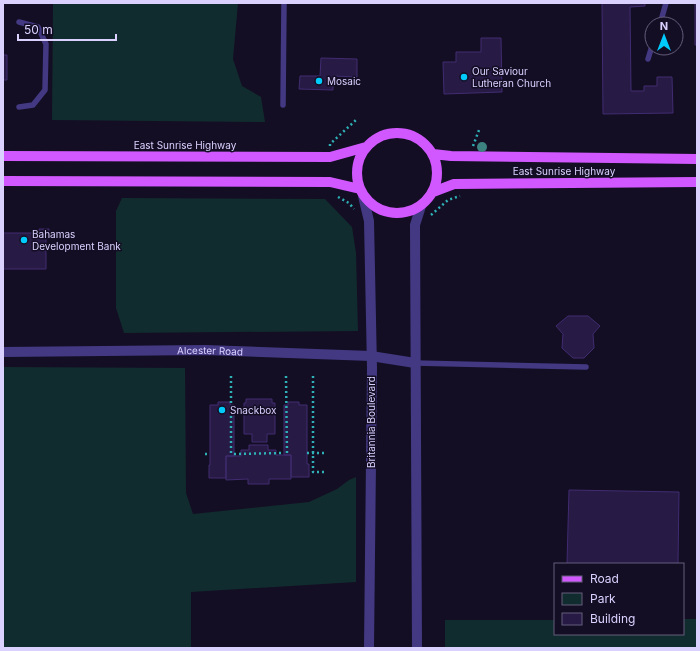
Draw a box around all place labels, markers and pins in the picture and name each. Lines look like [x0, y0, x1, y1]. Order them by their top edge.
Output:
place label: Our Saviour Lutheran Church [472, 65, 551, 89]
marker: Our Saviour Lutheran Church [459, 72, 469, 82]
place label: Mosaic [327, 75, 361, 87]
marker: Mosaic [314, 76, 324, 86]
place label: Bahamas Development Bank [32, 228, 121, 252]
marker: Bahamas Development Bank [19, 235, 29, 245]
place label: Snackbox [230, 404, 277, 416]
marker: Snackbox [217, 405, 227, 415]

